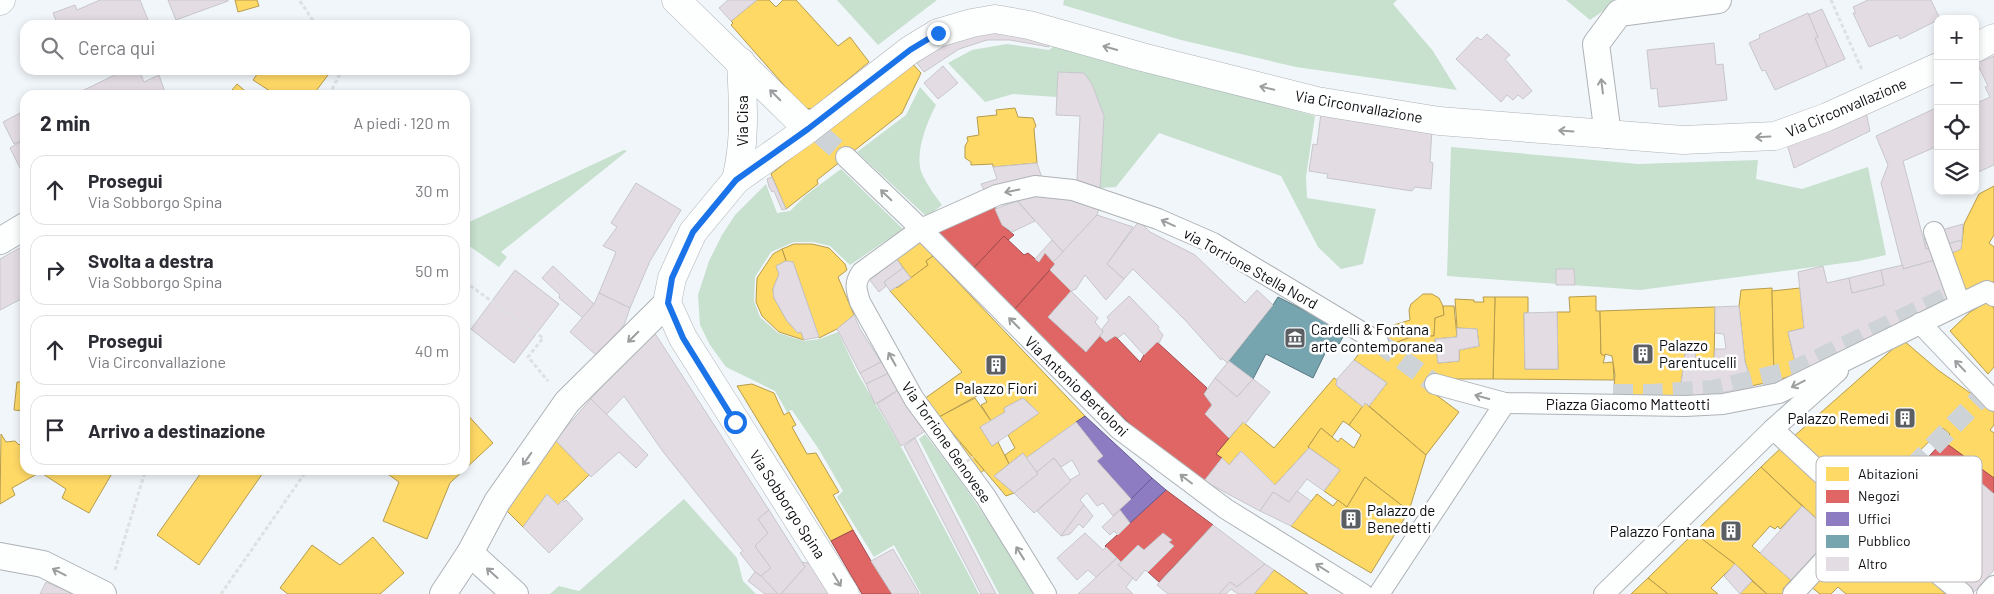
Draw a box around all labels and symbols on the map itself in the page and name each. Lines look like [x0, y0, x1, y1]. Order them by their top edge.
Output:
route end [927, 22, 950, 45]
one-way arrow [1102, 42, 1118, 52]
street label: Via Circonvallazione [1783, 73, 1909, 141]
one-way arrow [1597, 79, 1607, 95]
one-way arrow [1260, 83, 1276, 92]
street label: Via Circonvallazione [1294, 86, 1424, 126]
one-way arrow [769, 90, 781, 102]
street label: Via Cisa [733, 95, 751, 147]
one-way arrow [1558, 127, 1574, 136]
one-way arrow [1755, 132, 1771, 141]
one-way arrow [1004, 187, 1020, 196]
one-way arrow [879, 189, 892, 201]
one-way arrow [1161, 218, 1176, 228]
street label: via Torrione Stella Nord [1181, 224, 1321, 312]
one-way arrow [1008, 317, 1020, 330]
place label: Cardelli & Fontana arte contemporanea [1311, 320, 1443, 355]
museum icon: Cardelli & Fontana arte contemporanea [1283, 326, 1307, 350]
one-way arrow [626, 331, 639, 343]
street label: Via Antonio Bertoloni [1021, 332, 1133, 440]
place label: Palazzo Parentucelli [1659, 336, 1737, 371]
building icon: Palazzo Parentucelli [1631, 342, 1655, 366]
one-way arrow [886, 353, 896, 367]
building icon: Palazzo Fiori [984, 353, 1008, 377]
one-way arrow [1954, 359, 1966, 372]
street label: Via Torrione Genovese [898, 378, 996, 506]
place label: Palazzo Fiori [955, 379, 1037, 397]
one-way arrow [1790, 379, 1805, 389]
one-way arrow [1474, 391, 1490, 401]
street label: Piazza Giacomo Matteotti [1546, 395, 1710, 413]
building icon: Palazzo Remedi [1893, 406, 1917, 430]
place label: Palazzo Remedi [1787, 409, 1889, 427]
route start [724, 411, 747, 434]
street label: Via Sobborgo Spina [746, 446, 830, 562]
one-way arrow [522, 452, 532, 466]
legend [1816, 456, 1982, 582]
text: Abitazioni [1858, 465, 1919, 482]
one-way arrow [1179, 474, 1193, 484]
text: Negozi [1858, 487, 1900, 504]
place label: Palazzo de Benedetti [1367, 501, 1435, 536]
building icon: Palazzo de Benedetti [1339, 507, 1363, 531]
text: Uffici [1858, 510, 1891, 527]
building icon: Palazzo Fontana [1719, 519, 1743, 543]
place label: Palazzo Fontana [1610, 522, 1715, 540]
text: Pubblico [1858, 532, 1911, 549]
one-way arrow [1015, 546, 1025, 560]
text: Altro [1858, 555, 1887, 572]
one-way arrow [1315, 563, 1329, 573]
one-way arrow [52, 567, 67, 576]
one-way arrow [486, 567, 499, 579]
one-way arrow [832, 572, 842, 586]

